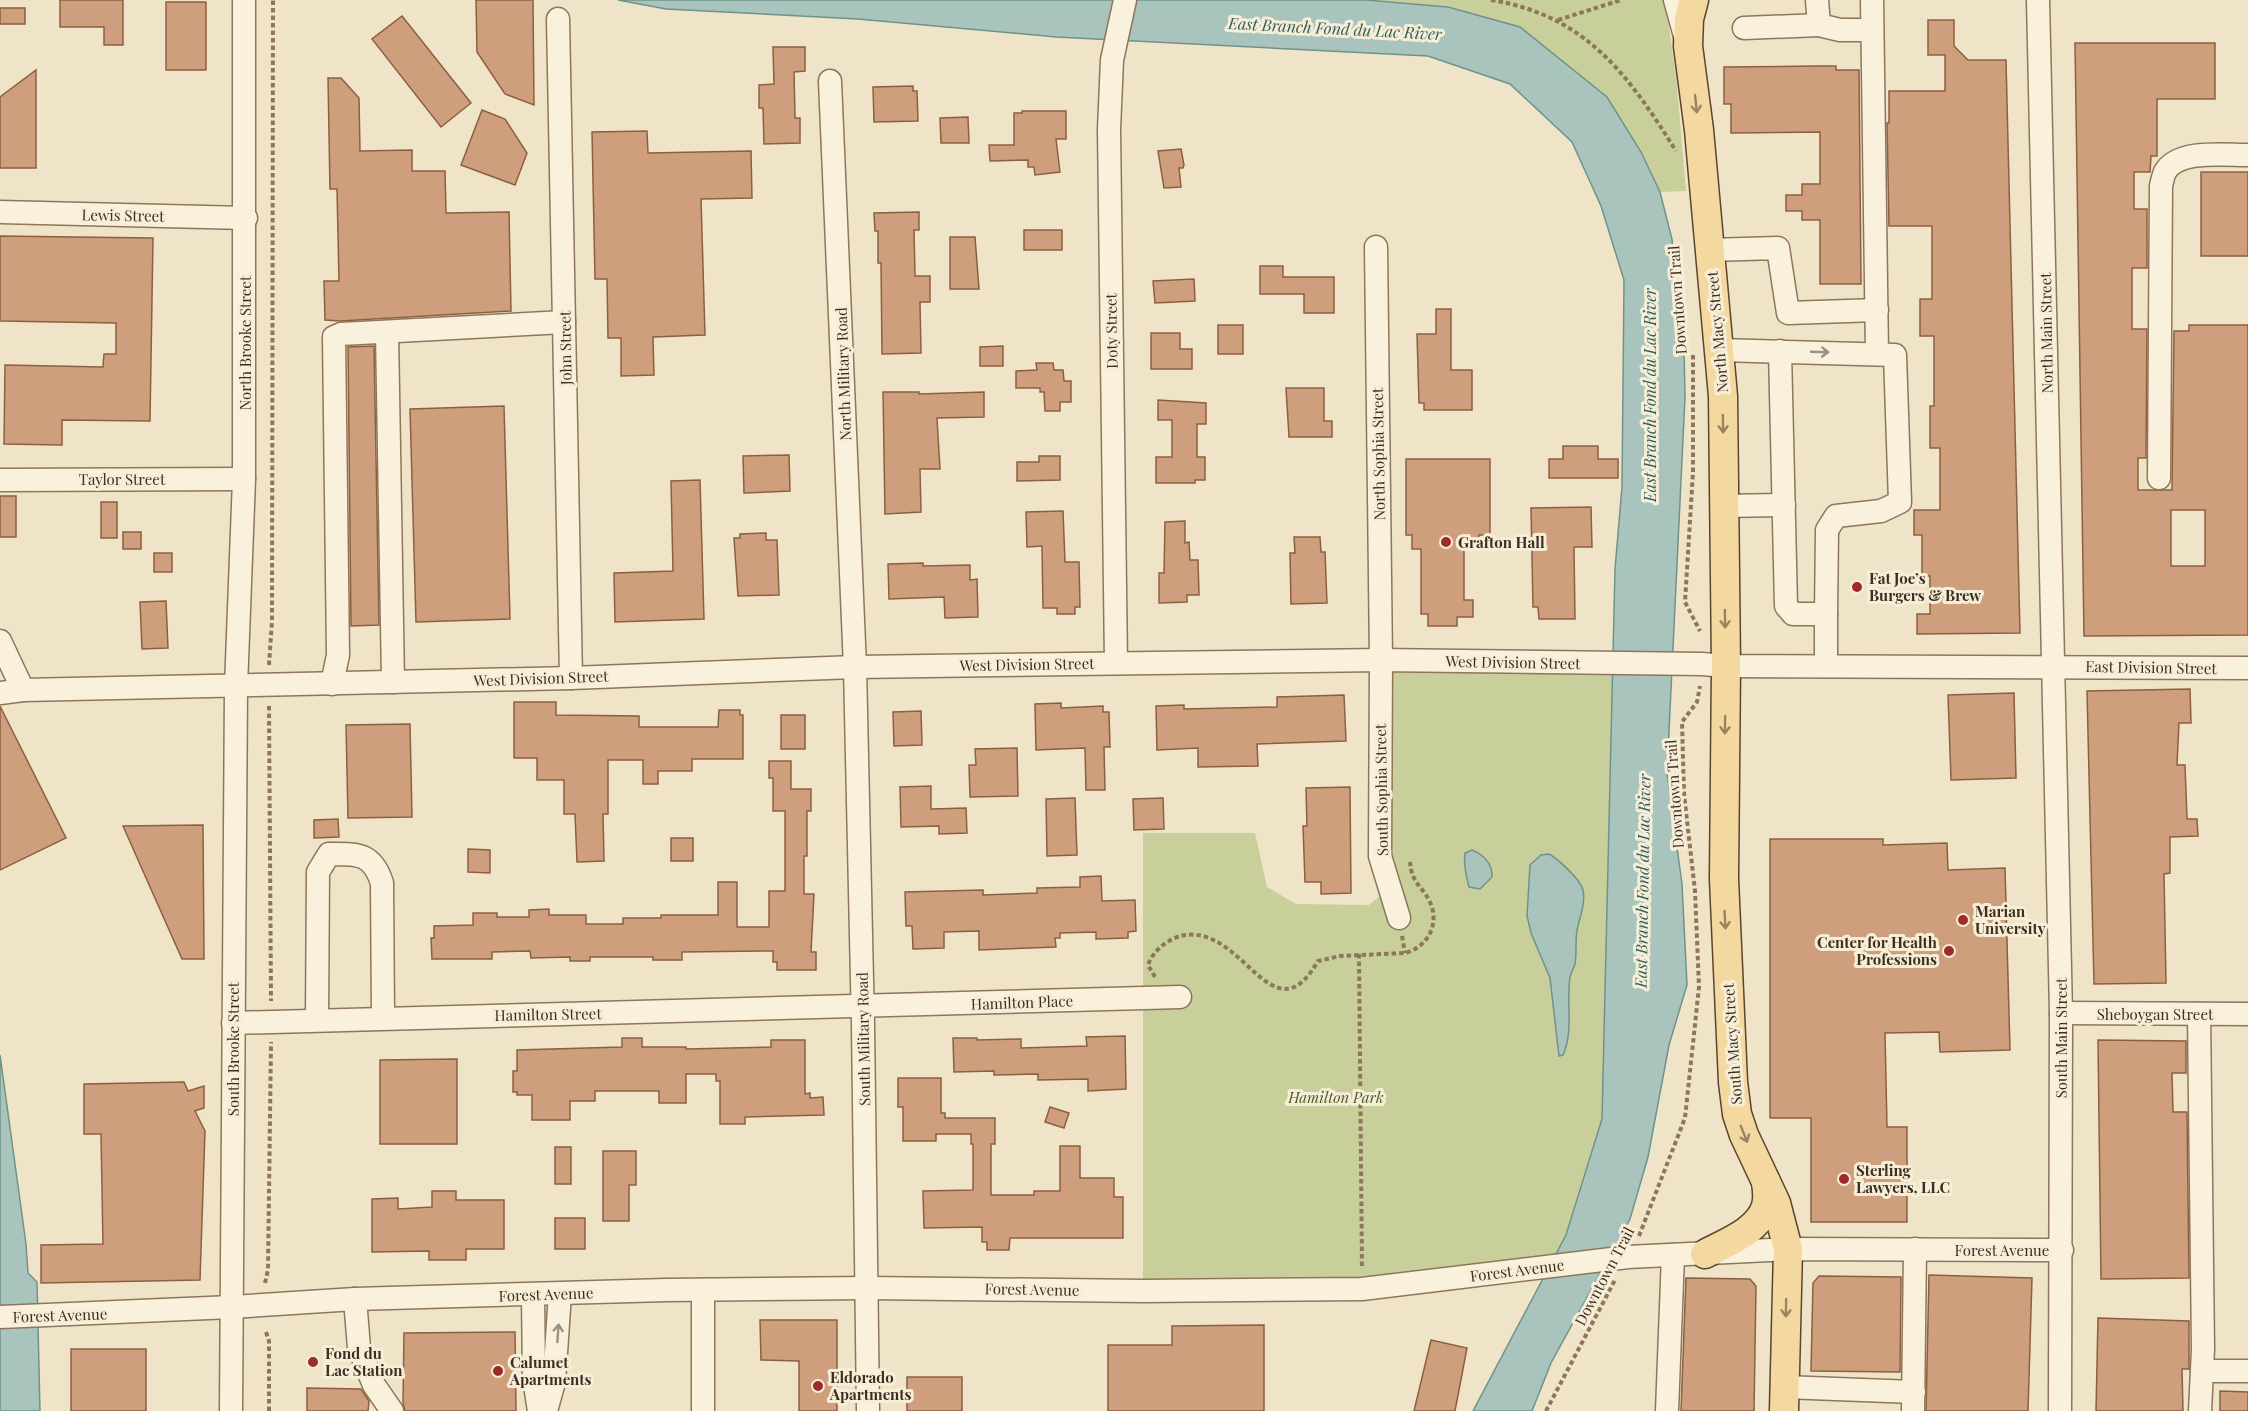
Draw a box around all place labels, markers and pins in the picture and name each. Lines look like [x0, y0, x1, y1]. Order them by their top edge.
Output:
place label: Grafton Hall [1458, 532, 1545, 552]
marker: Grafton Hall [1439, 535, 1453, 549]
place label: Fat Joe’s Burgers & Brew [1869, 568, 1981, 605]
marker: Fat Joe’s Burgers & Brew [1850, 580, 1864, 594]
place label: Marian University [1975, 901, 2046, 938]
marker: Marian University [1956, 913, 1970, 927]
place label: Center for Health Professions [1817, 932, 1937, 969]
marker: Center for Health Professions [1942, 944, 1956, 958]
place label: Sterling Lawyers, LLC [1856, 1160, 1950, 1197]
marker: Sterling Lawyers, LLC [1837, 1172, 1851, 1186]
place label: Fond du Lac Station [325, 1343, 403, 1380]
place label: Calumet Apartments [509, 1352, 592, 1389]
marker: Fond du Lac Station [306, 1355, 320, 1369]
marker: Calumet Apartments [491, 1364, 505, 1378]
place label: Eldorado Apartments [829, 1367, 912, 1404]
marker: Eldorado Apartments [811, 1379, 825, 1393]

